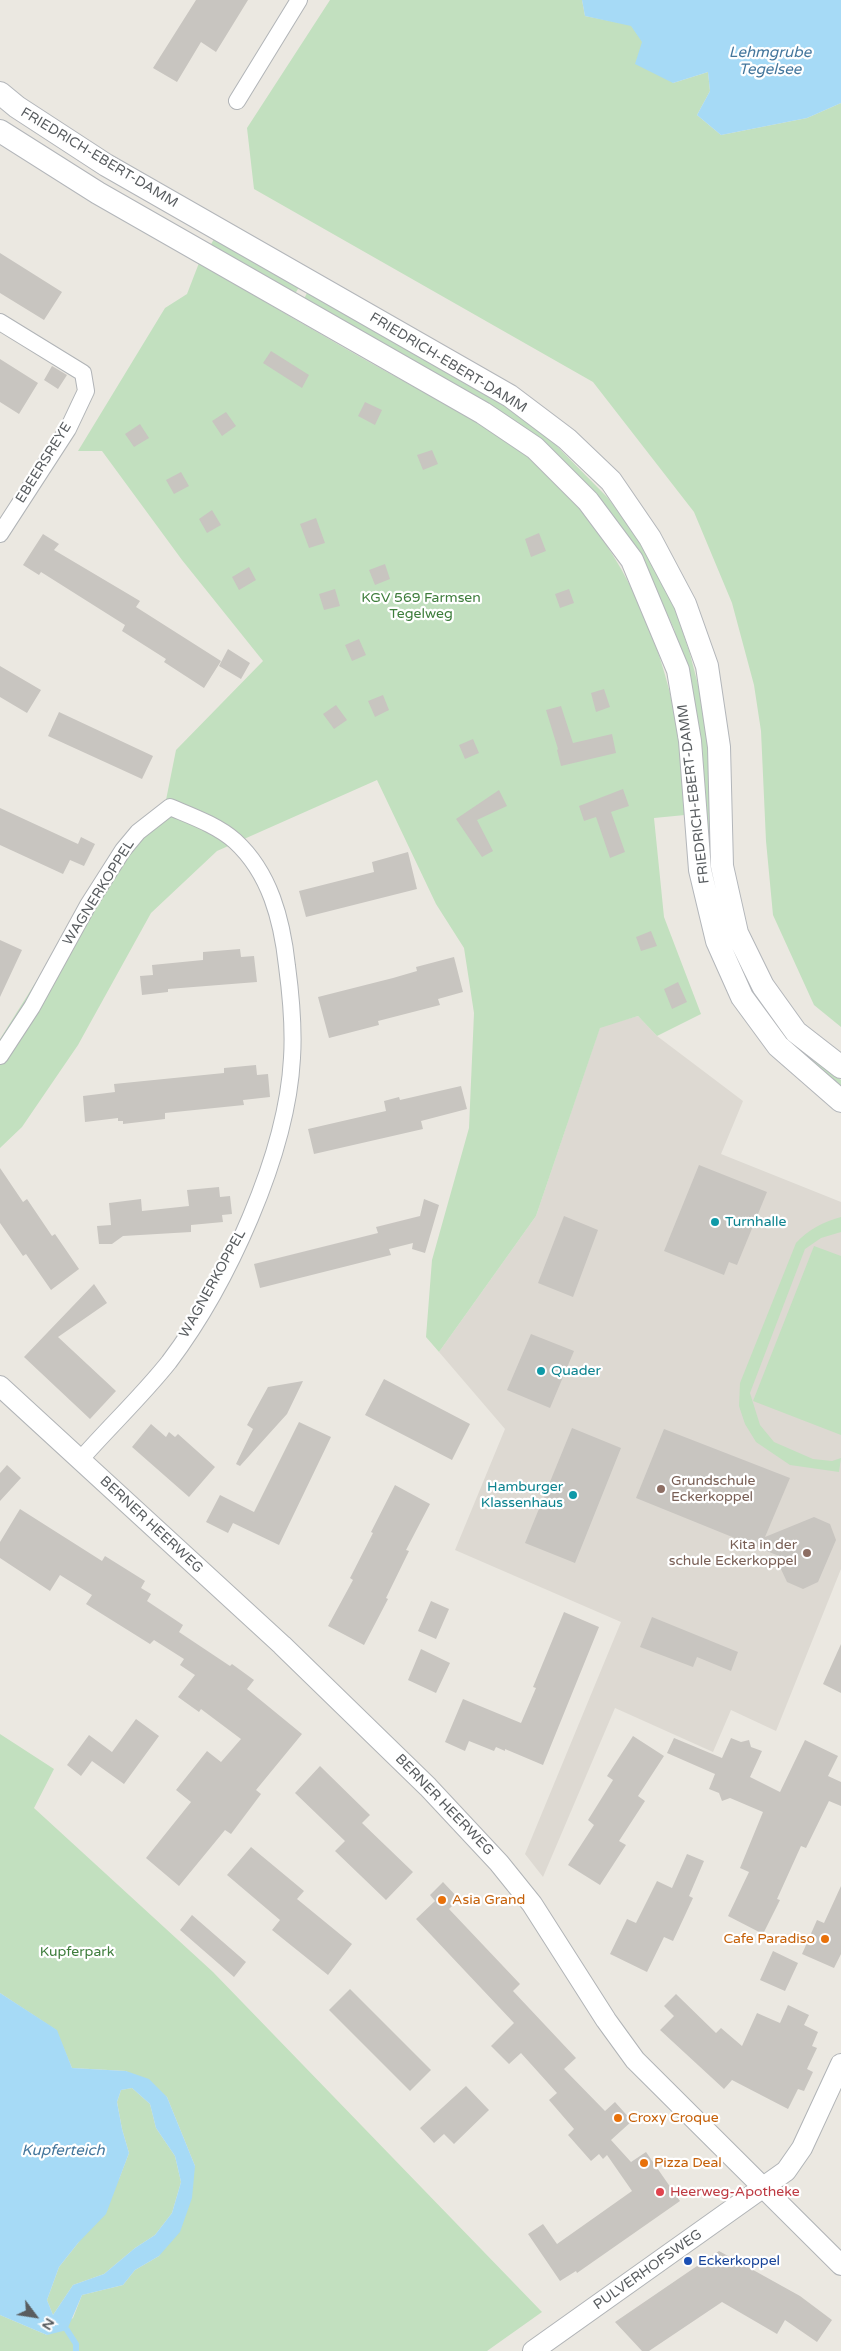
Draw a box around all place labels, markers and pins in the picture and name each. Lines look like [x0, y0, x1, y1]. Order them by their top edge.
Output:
place label: Turnhalle [725, 1214, 786, 1230]
marker: Turnhalle [709, 1216, 721, 1228]
place label: Quader [551, 1363, 601, 1379]
marker: Quader [535, 1365, 547, 1377]
place label: Grundschule Eckerkoppel [671, 1473, 755, 1505]
place label: Hamburger Klassenhaus [481, 1479, 563, 1511]
marker: Grundschule Eckerkoppel [655, 1483, 667, 1495]
marker: Hamburger Klassenhaus [567, 1489, 579, 1501]
place label: Kita in der schule Eckerkoppel [669, 1537, 797, 1570]
marker: Kita in der schule Eckerkoppel [801, 1547, 813, 1559]
place label: Asia Grand [452, 1892, 525, 1908]
marker: Asia Grand [436, 1894, 448, 1906]
place label: Cafe Paradiso [723, 1931, 815, 1947]
marker: Cafe Paradiso [819, 1933, 831, 1945]
place label: Croxy Croque [628, 2110, 719, 2126]
marker: Croxy Croque [612, 2112, 624, 2124]
place label: Pizza Deal [654, 2155, 722, 2171]
marker: Pizza Deal [638, 2157, 650, 2169]
place label: Heerweg-Apotheke [670, 2184, 800, 2200]
marker: Heerweg-Apotheke [654, 2186, 666, 2198]
place label: Eckerkoppel [698, 2253, 780, 2269]
marker: Eckerkoppel [682, 2255, 694, 2267]

